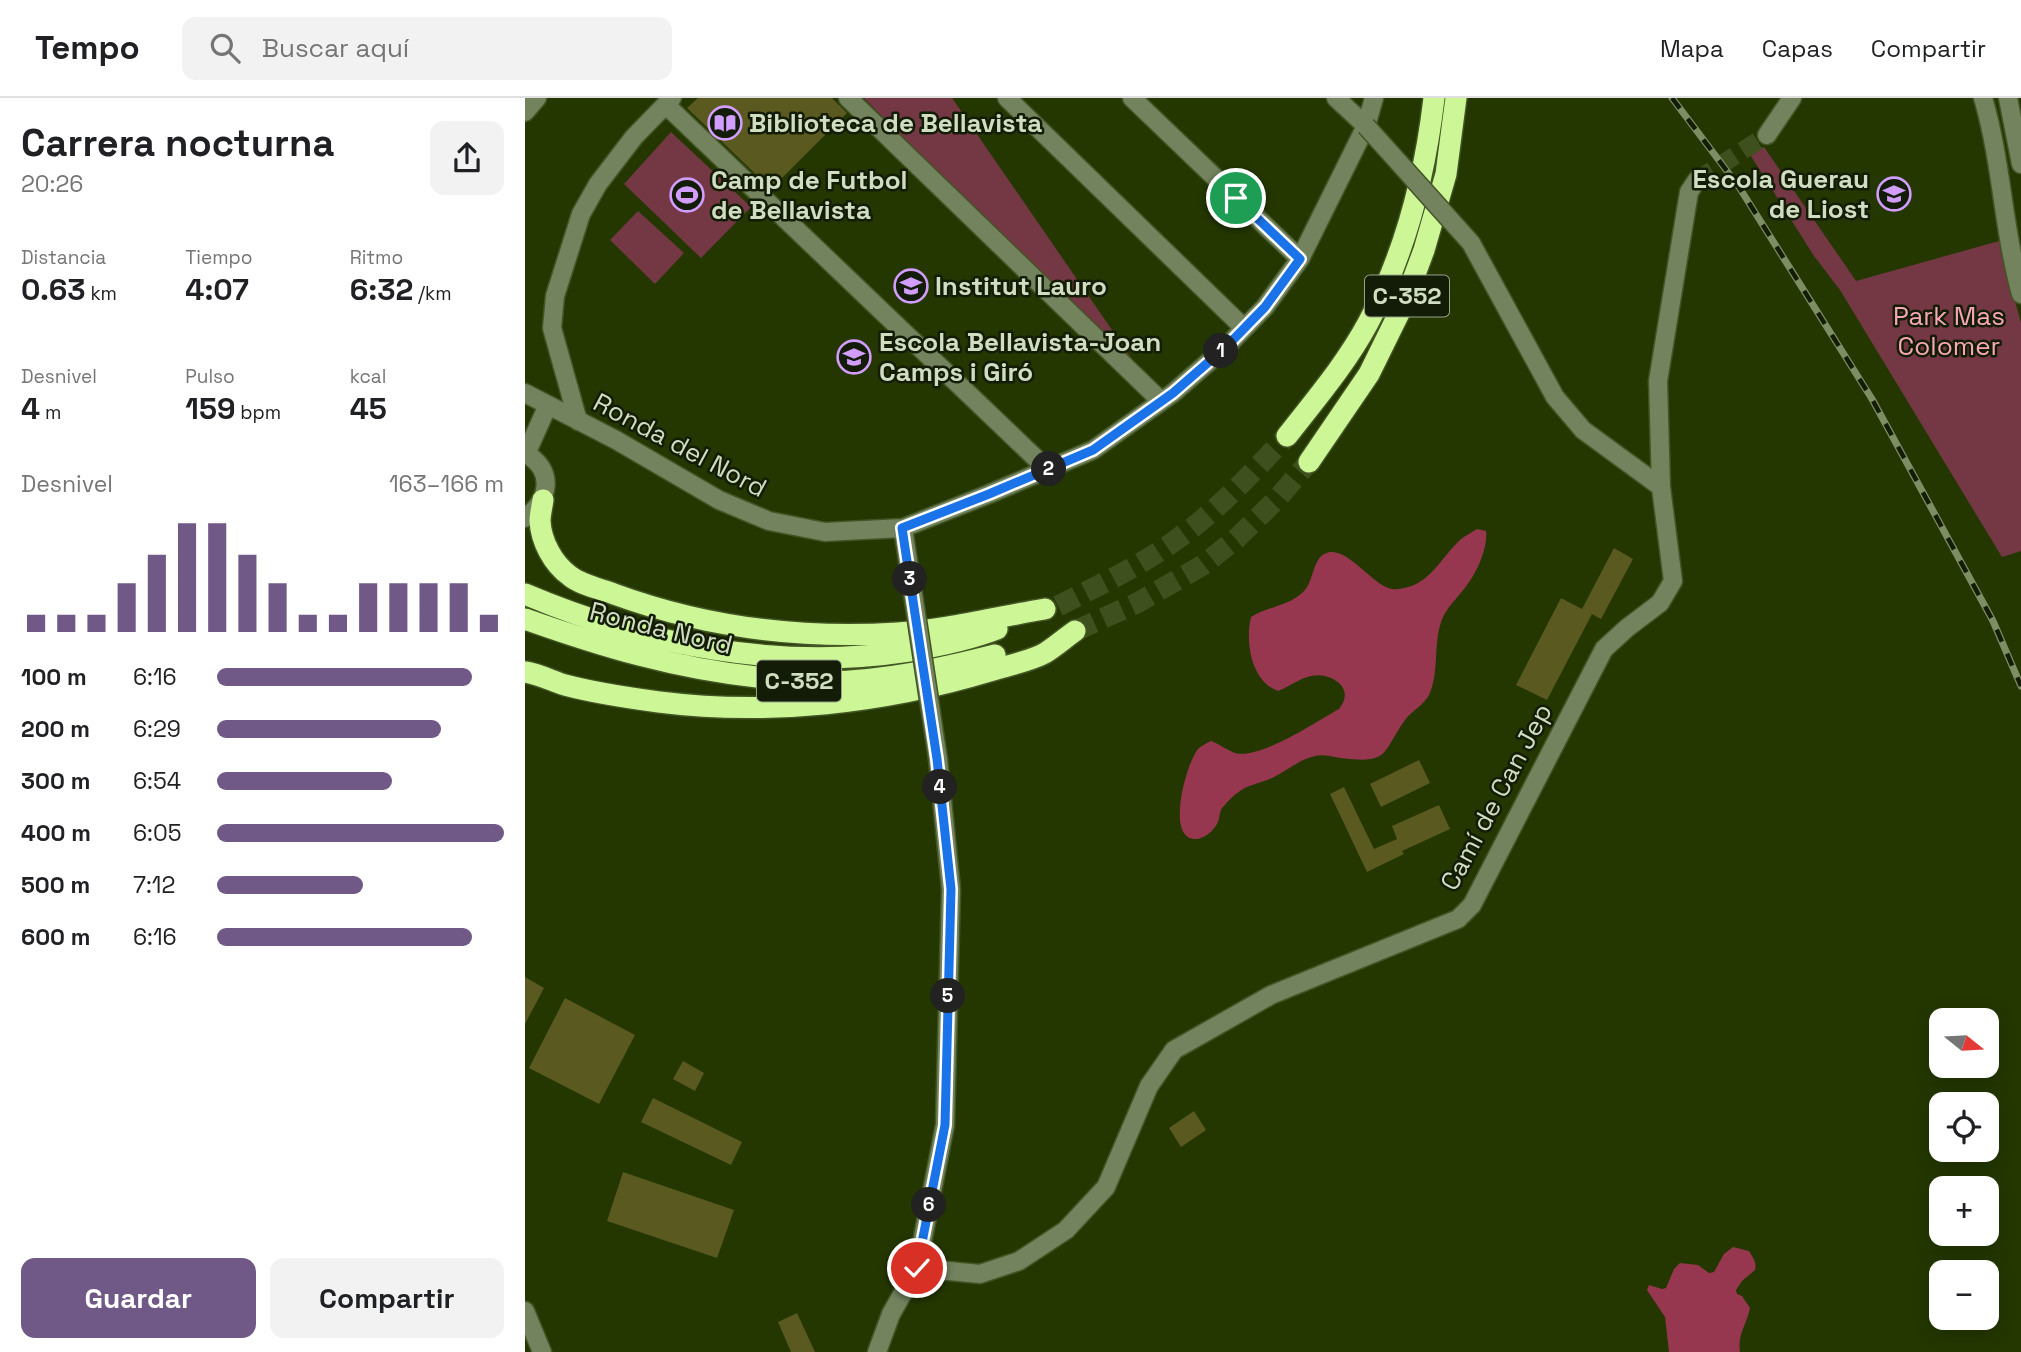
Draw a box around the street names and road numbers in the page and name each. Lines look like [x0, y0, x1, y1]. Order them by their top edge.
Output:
road number: C-352 [1365, 276, 1449, 316]
street label: Ronda del Nord [588, 385, 772, 505]
street label: Ronda Nord [586, 594, 736, 662]
road number: C-352 [757, 660, 841, 702]
street label: Camí de Can Jep [1432, 698, 1560, 896]

